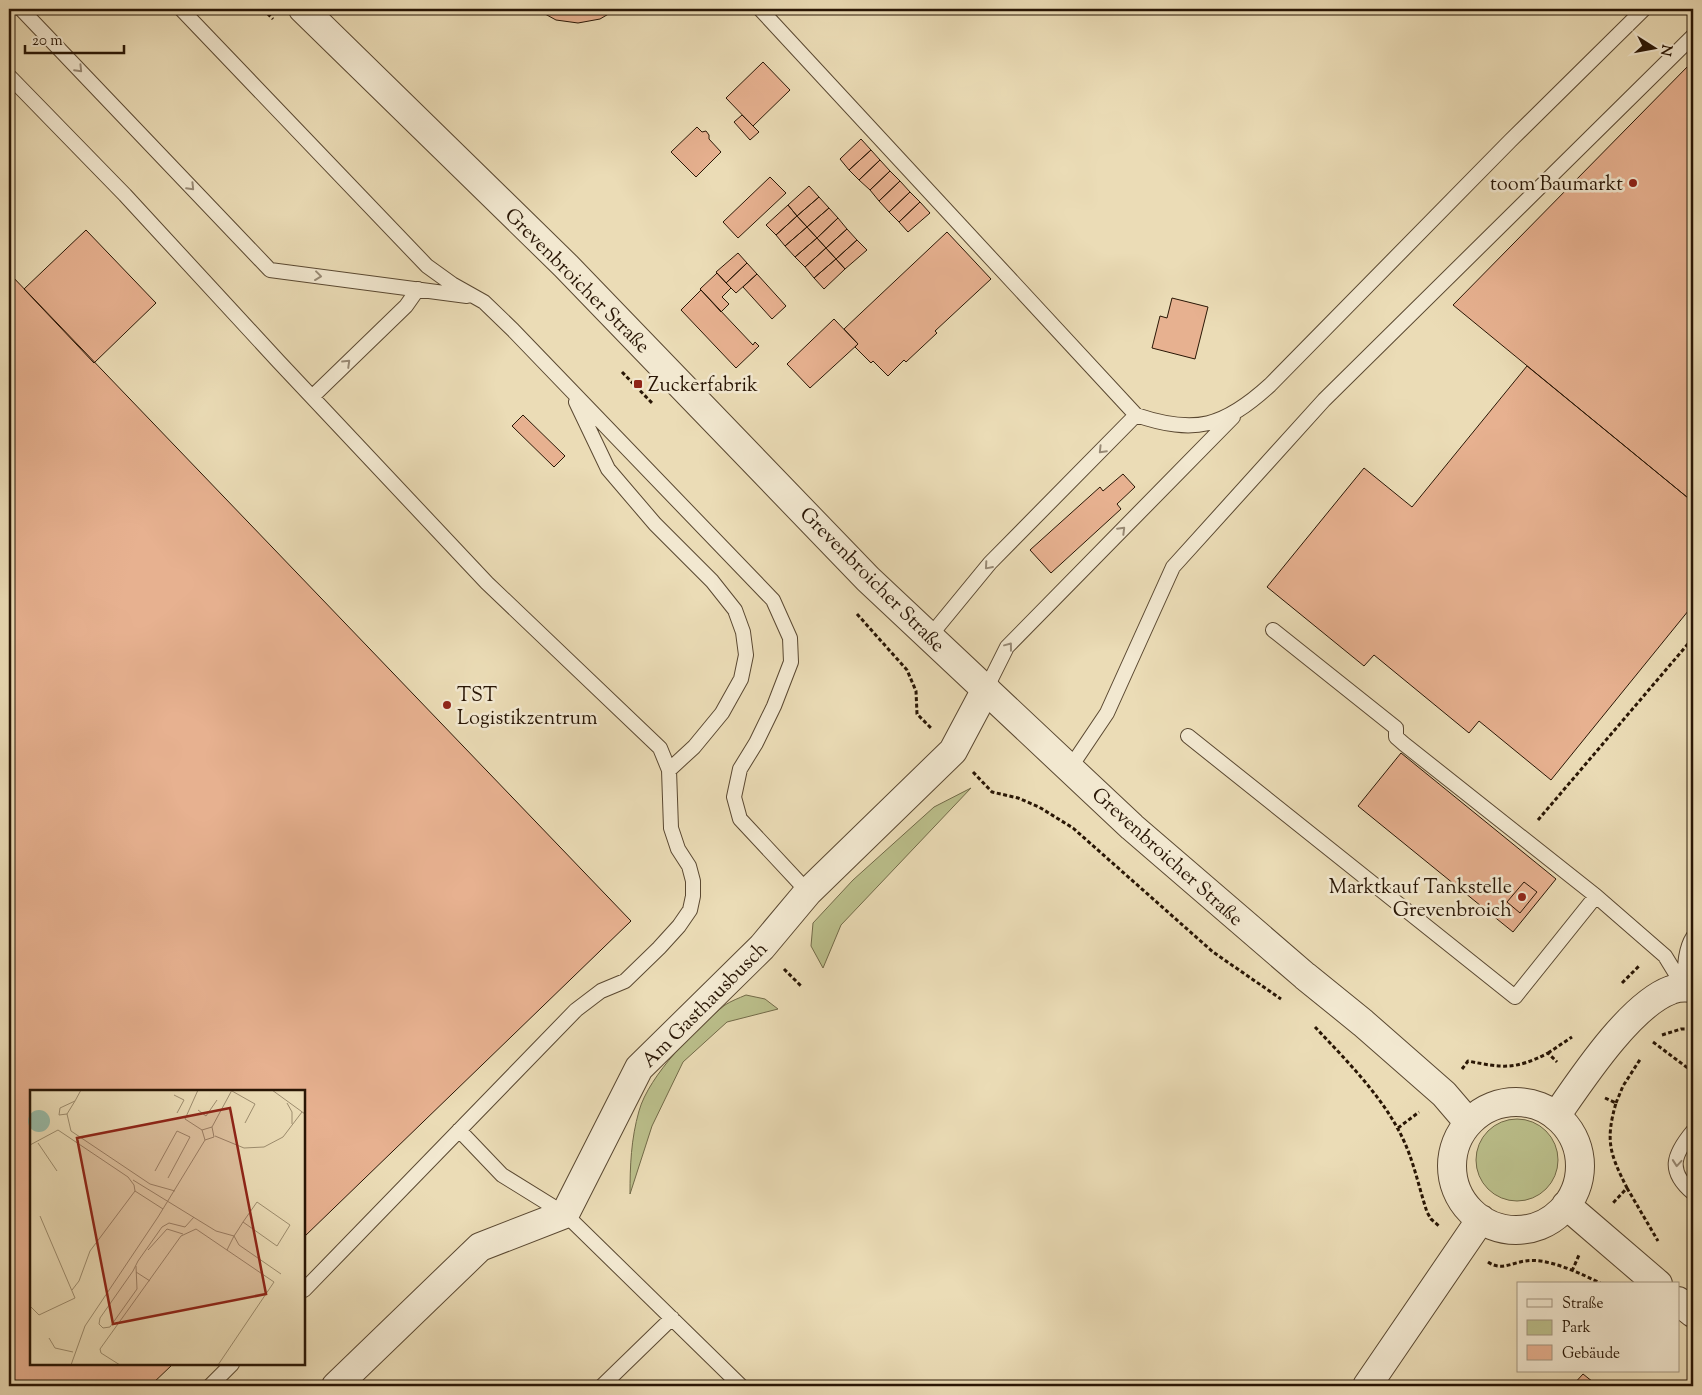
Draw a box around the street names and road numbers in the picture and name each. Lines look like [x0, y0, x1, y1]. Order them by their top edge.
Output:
street label: Grevenbroicher Straße [497, 202, 656, 361]
street label: Grevenbroicher Straße [792, 501, 951, 660]
street label: Grevenbroicher Straße [1084, 782, 1249, 934]
street label: Am Gasthausbusch [636, 936, 776, 1075]

